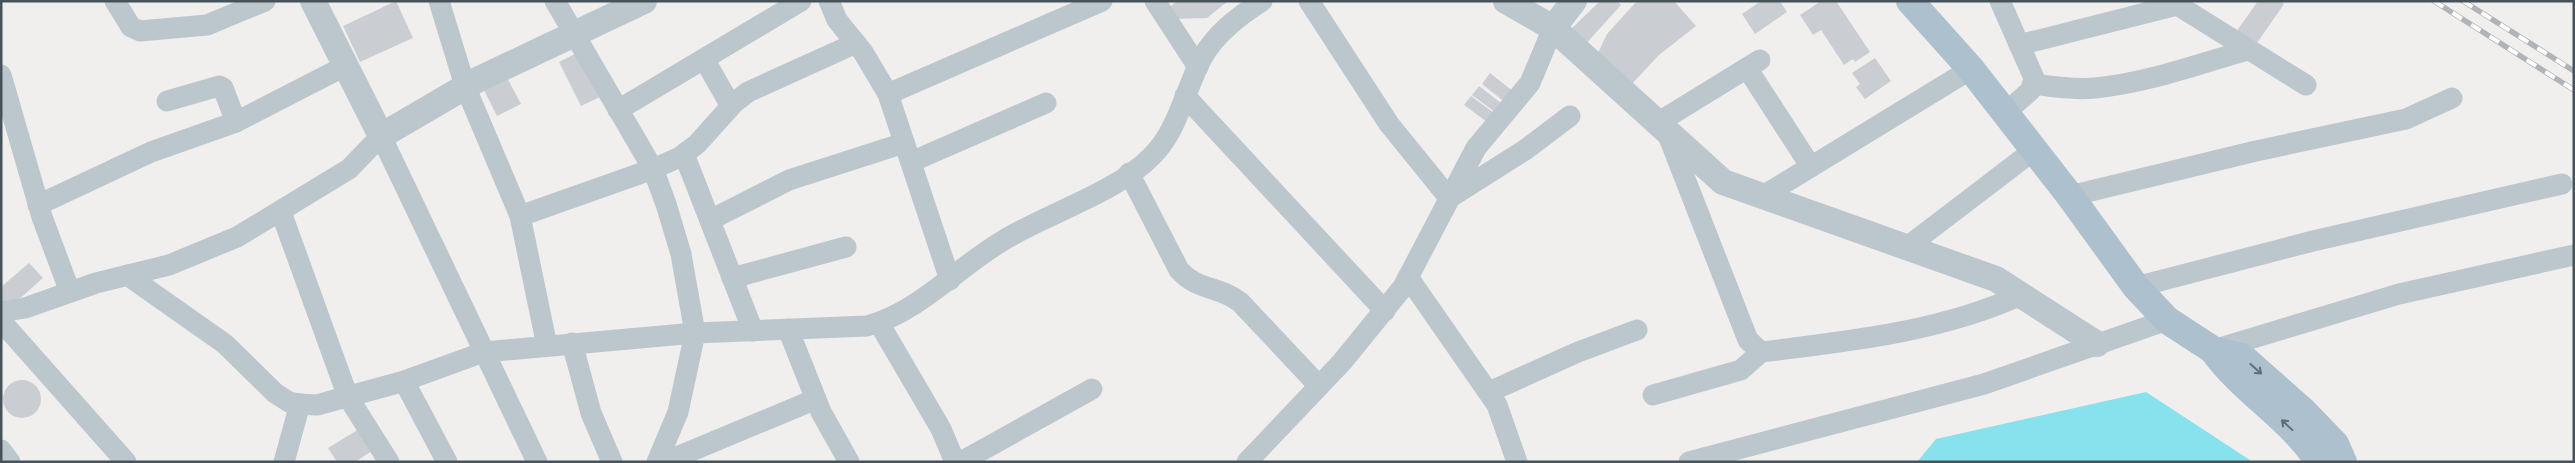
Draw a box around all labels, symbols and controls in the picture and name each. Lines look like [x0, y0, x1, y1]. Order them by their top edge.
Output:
one-way arrow [2249, 363, 2262, 375]
one-way arrow [2281, 420, 2294, 431]

